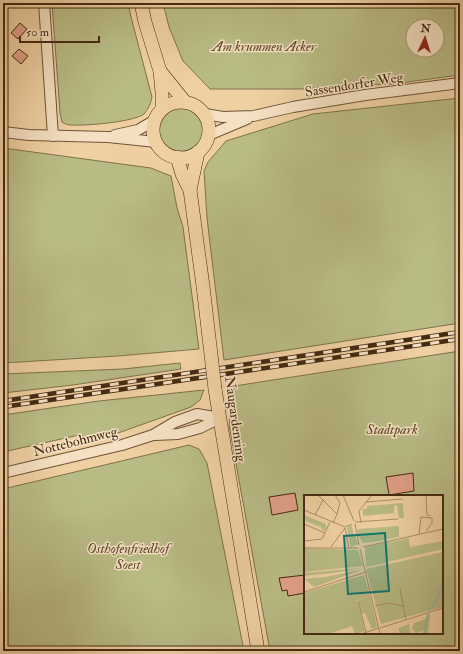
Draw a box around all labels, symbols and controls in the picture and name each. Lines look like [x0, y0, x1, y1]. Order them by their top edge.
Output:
scale bar [20, 18, 99, 44]
north arrow [405, 18, 445, 58]
text: N [419, 22, 432, 35]
text: 50 m [26, 25, 50, 40]
park label: Am krummen Acker [210, 38, 317, 55]
street label: Sassendorfer Weg [304, 68, 405, 101]
street label: Naugardenring [221, 375, 250, 464]
park label: Stadtpark [365, 421, 418, 438]
street label: Nottebohmweg [31, 422, 120, 460]
inset map [304, 495, 443, 634]
park label: Osthofenfriedhof Soest [87, 540, 173, 573]

